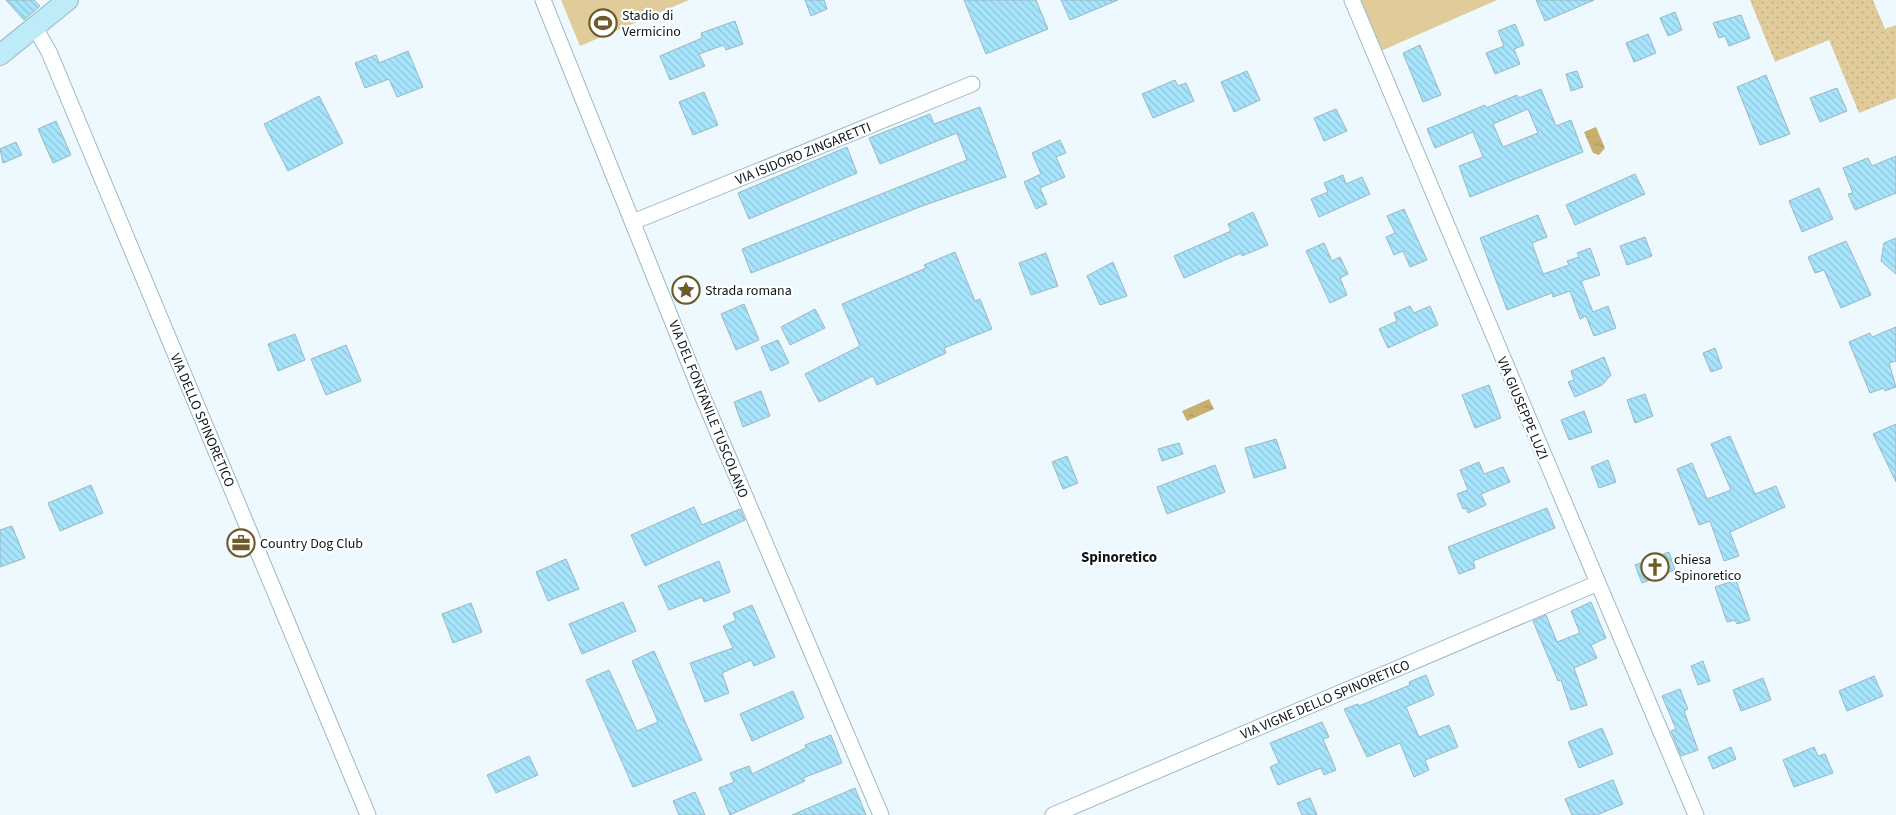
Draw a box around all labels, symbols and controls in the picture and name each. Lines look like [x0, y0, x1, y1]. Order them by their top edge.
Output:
place label: Stadio di Vermicino [622, 6, 681, 42]
sports icon: Stadio di Vermicino [588, 8, 618, 38]
street label: VIA ISIDORO ZINGARETTI [733, 118, 874, 190]
place icon: Strada romana [671, 275, 701, 305]
place label: Strada romana [705, 281, 792, 301]
street label: VIA DEL FONTANILE TUSCOLANO [663, 318, 753, 501]
street label: VIA DELLO SPINORETICO [165, 350, 239, 490]
street label: VIA GIUSEPPE LUZI [1491, 354, 1553, 463]
office icon: Country Dog Club [226, 528, 256, 558]
place label: Country Dog Club [260, 534, 363, 554]
district label: Spinoretico [1081, 547, 1157, 568]
place label: chiesa Spinoretico [1674, 550, 1741, 586]
church icon: chiesa Spinoretico [1640, 552, 1670, 582]
street label: VIA VIGNE DELLO SPINORETICO [1238, 655, 1413, 745]

